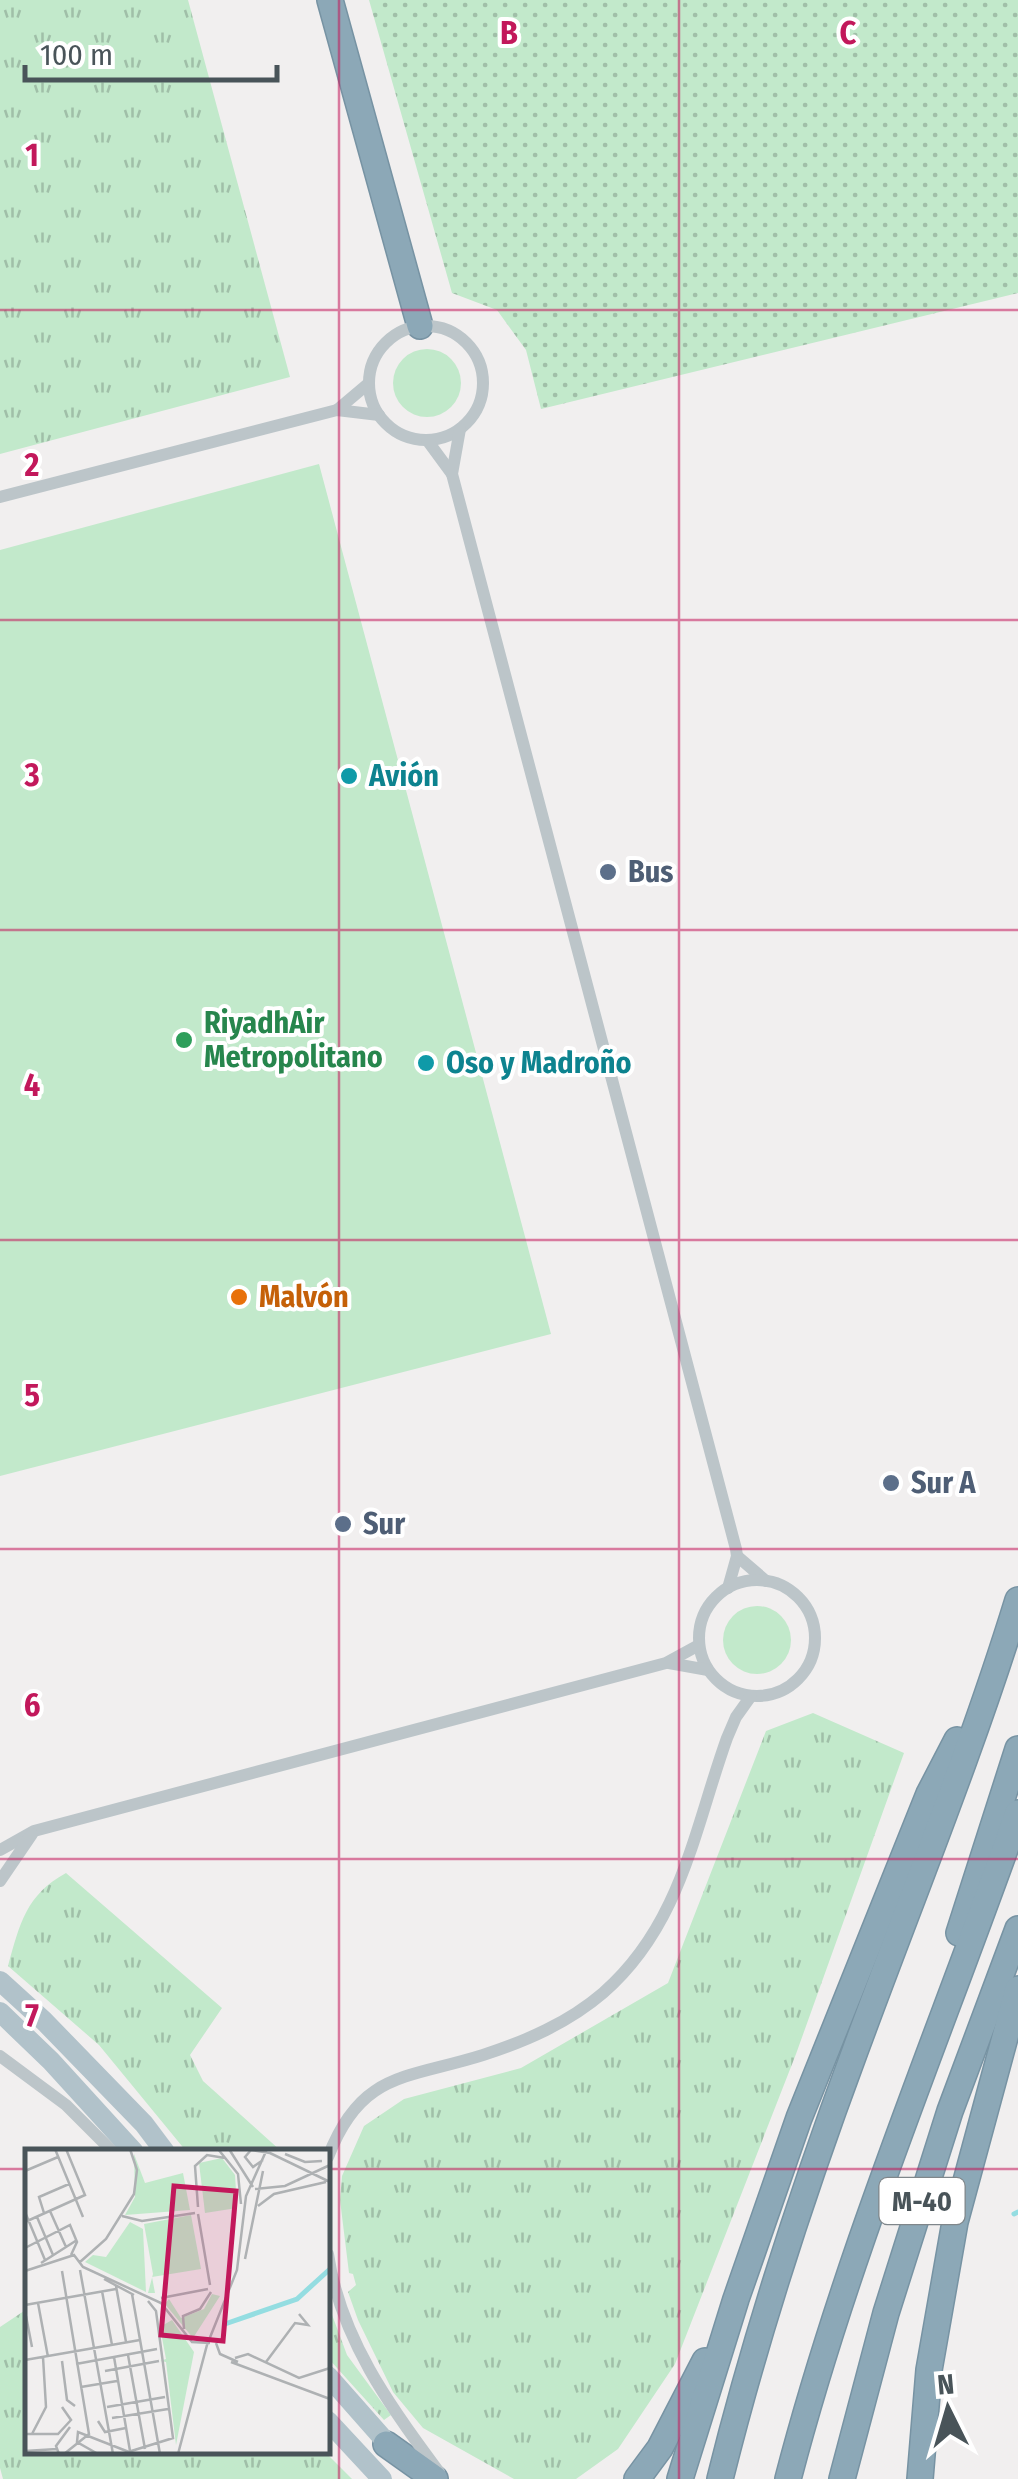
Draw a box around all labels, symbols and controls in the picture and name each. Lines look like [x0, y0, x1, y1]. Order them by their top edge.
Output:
text: B [500, 14, 518, 52]
text: C [840, 14, 857, 52]
scale bar [25, 20, 278, 82]
text: 100 m [40, 37, 113, 73]
text: 1 [25, 136, 39, 174]
text: 2 [24, 446, 40, 484]
text: 3 [23, 756, 40, 794]
place label: Avión [368, 758, 439, 794]
marker: Avión [338, 765, 360, 787]
place label: Bus [628, 854, 673, 890]
marker: Bus [597, 861, 619, 883]
place label: RiyadhAir Metropolitano [204, 1005, 383, 1075]
marker: RiyadhAir Metropolitano [173, 1029, 195, 1051]
place label: Oso y Madroño [446, 1045, 632, 1081]
marker: Oso y Madroño [415, 1052, 437, 1074]
text: 4 [24, 1066, 40, 1104]
place label: Malvón [259, 1279, 349, 1315]
marker: Malvón [228, 1286, 250, 1308]
text: 5 [24, 1376, 40, 1414]
place label: Sur A [911, 1465, 976, 1501]
marker: Sur A [880, 1472, 902, 1494]
place label: Sur [363, 1506, 406, 1542]
marker: Sur [332, 1513, 354, 1535]
text: 6 [24, 1686, 40, 1724]
text: 7 [25, 1996, 39, 2034]
inset map [25, 2149, 330, 2454]
road number: M-40 [880, 2178, 964, 2224]
north arrow [898, 2359, 998, 2459]
text: N [936, 2367, 956, 2402]

